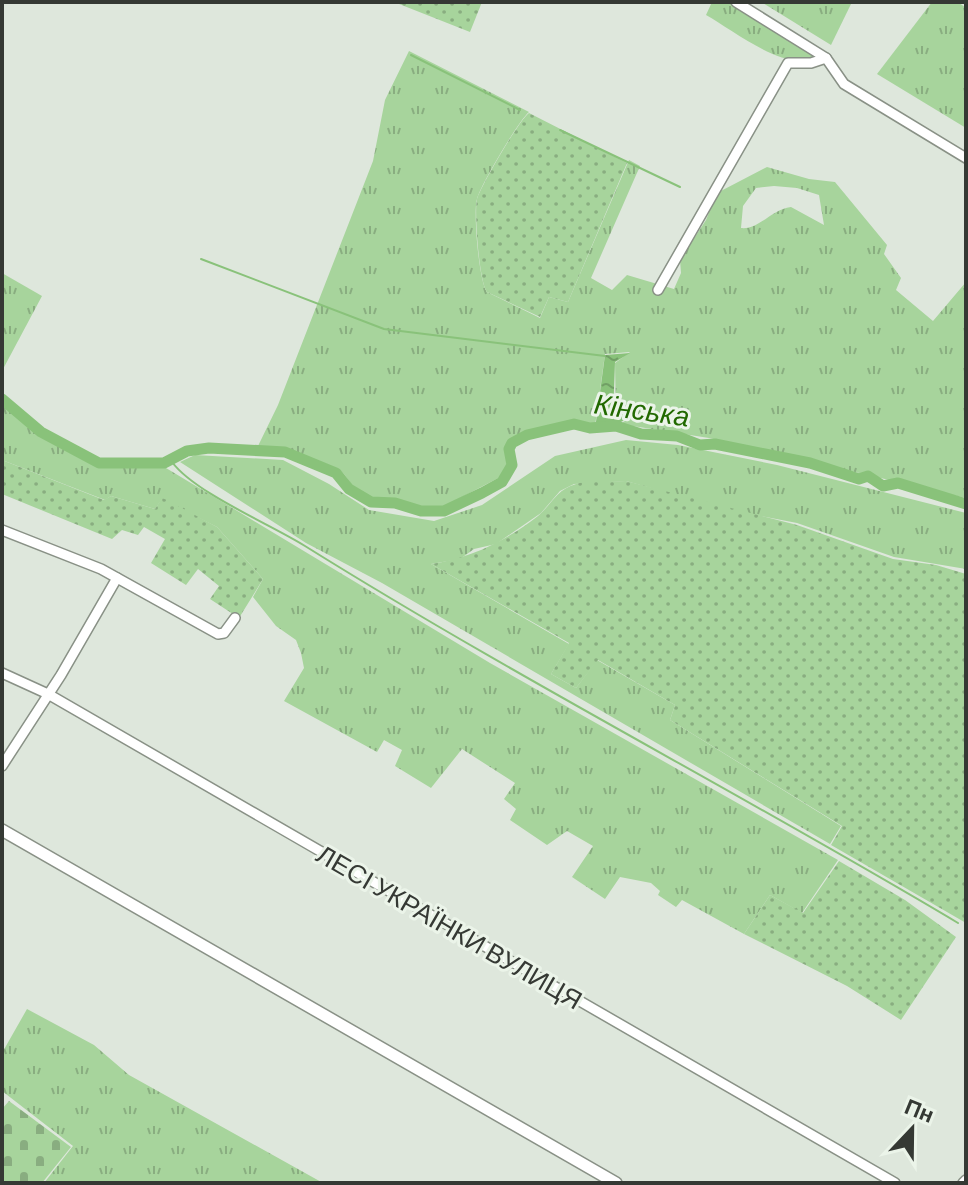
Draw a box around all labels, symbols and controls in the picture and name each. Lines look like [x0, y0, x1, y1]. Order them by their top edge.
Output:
water label: Кінська [592, 386, 692, 432]
street label: ЛЕСІ УКРАЇНКИ ВУЛИЦЯ [312, 837, 588, 1015]
north arrow [872, 1089, 952, 1169]
text: Пн [902, 1092, 938, 1127]

